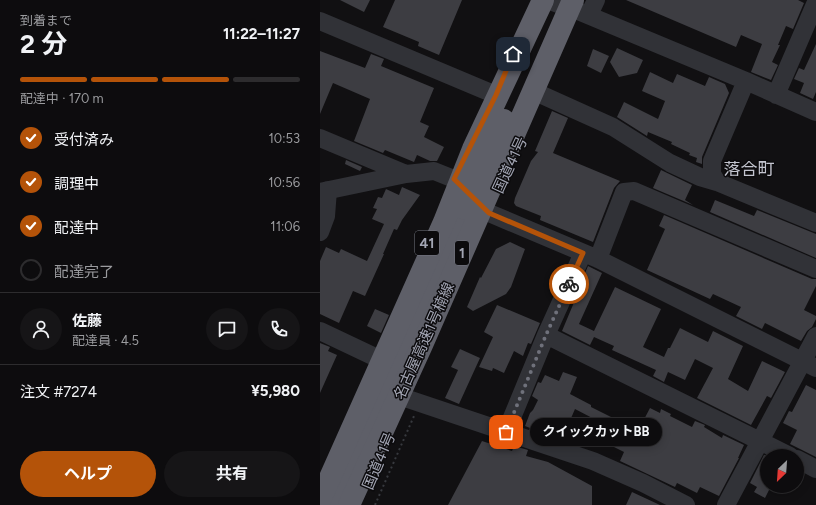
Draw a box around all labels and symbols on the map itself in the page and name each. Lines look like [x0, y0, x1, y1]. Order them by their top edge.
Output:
pin [496, 37, 530, 71]
street label: 国道41号 [489, 134, 531, 196]
district label: 落合町 [724, 159, 775, 179]
road number: 41 [415, 231, 439, 255]
road number: 1 [455, 241, 469, 265]
courier [549, 264, 589, 304]
street label: 名古屋高速1号楠線 [390, 280, 458, 402]
pin [489, 415, 523, 449]
callout: クイックカットBB [530, 418, 662, 446]
street label: 国道41号 [359, 430, 399, 492]
north arrow [760, 449, 804, 493]

